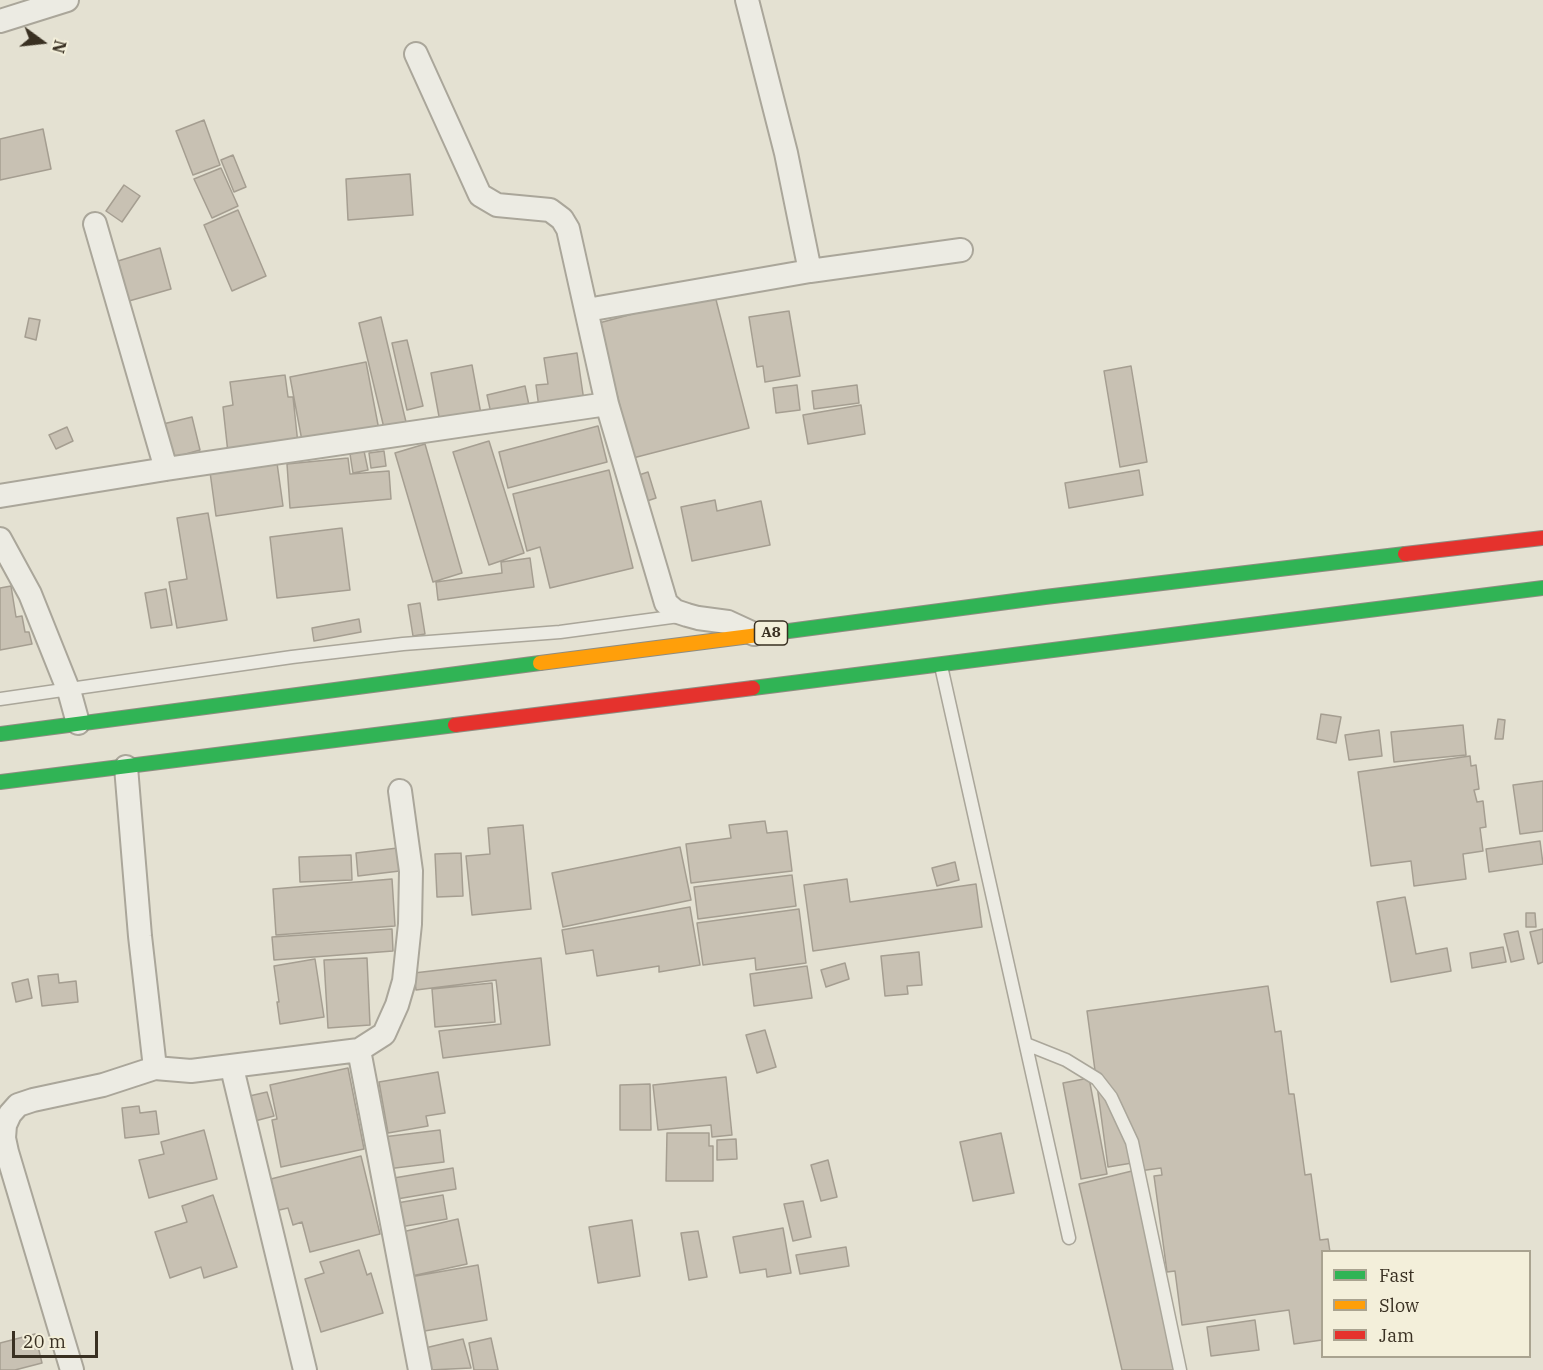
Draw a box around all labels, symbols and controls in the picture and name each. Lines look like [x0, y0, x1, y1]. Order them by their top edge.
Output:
north arrow [12, 12, 72, 72]
text: N [48, 38, 71, 55]
road number: A8 [754, 621, 788, 645]
legend [1321, 1250, 1531, 1358]
text: Fast [1379, 1264, 1414, 1287]
text: Slow [1379, 1294, 1419, 1317]
scale bar [15, 1319, 100, 1357]
text: Jam [1379, 1324, 1414, 1347]
text: 20 m [23, 1330, 66, 1353]

